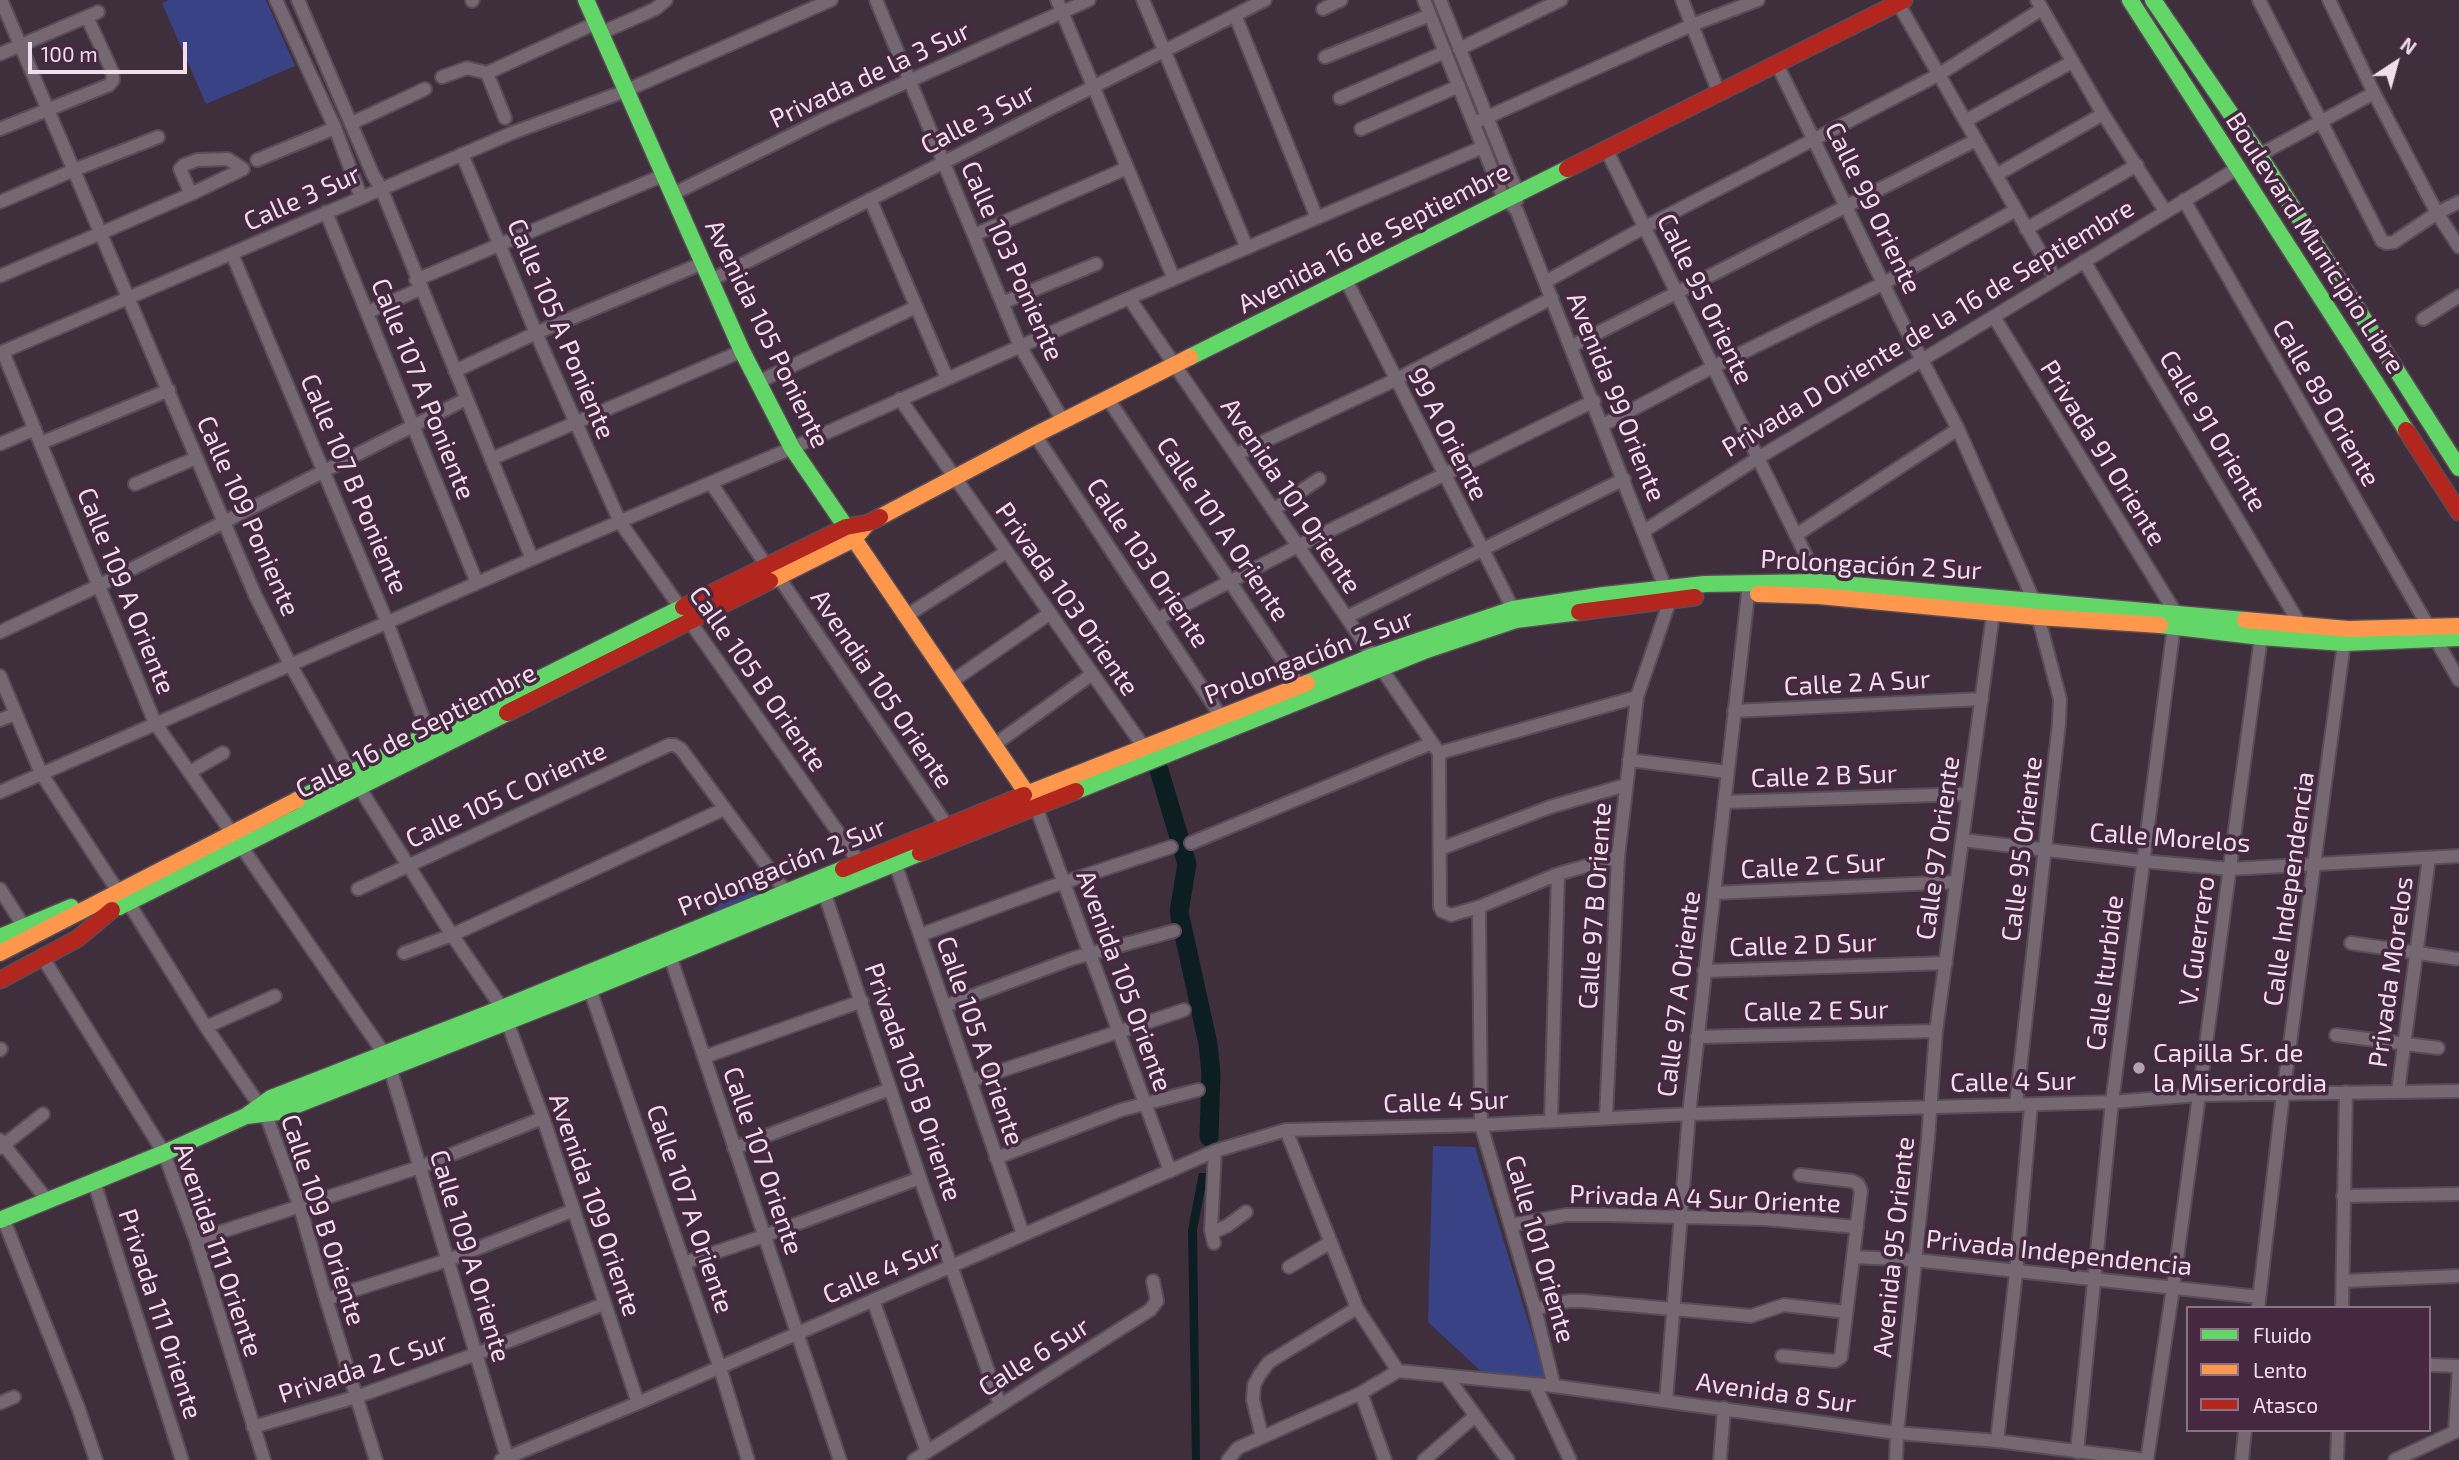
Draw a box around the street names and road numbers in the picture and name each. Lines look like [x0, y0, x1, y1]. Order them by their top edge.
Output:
street label: Privada de la 3 Sur [765, 15, 975, 135]
street label: Calle 3 Sur [916, 77, 1040, 161]
street label: Boulevard Municipio Libre [2219, 107, 2411, 379]
street label: Calle 99 Oriente [1818, 117, 1928, 299]
street label: Calle 103 Poniente [954, 156, 1070, 366]
street label: Avenida 16 de Septiembre [1233, 156, 1515, 320]
street label: Calle 3 Sur [239, 158, 365, 238]
street label: Privada D Oriente de la 16 de Septiembre [1716, 192, 2140, 464]
street label: Calle 95 Oriente [1650, 209, 1760, 389]
street label: Calle 105 A Poniente [500, 214, 622, 444]
street label: Avenida 105 Poniente [698, 215, 836, 453]
street label: Calle 107 A Poniente [364, 274, 482, 504]
street label: Avenida 99 Oriente [1560, 288, 1672, 506]
street label: Calle 89 Oriente [2266, 314, 2386, 492]
street label: Calle 91 Oriente [2153, 345, 2273, 517]
street label: Privada 91 Oriente [2033, 354, 2173, 552]
street label: 99 A Oriente [1401, 362, 1495, 506]
street label: Calle 107 B Poniente [294, 369, 414, 599]
street label: Avenida 101 Oriente [1214, 392, 1368, 600]
street label: Calle 109 Poniente [190, 411, 306, 621]
street label: Calle 101 A Oriente [1150, 431, 1296, 627]
street label: Calle 103 Oriente [1080, 472, 1216, 654]
street label: Calle 109 A Oriente [70, 483, 182, 699]
street label: Privada 103 Oriente [989, 496, 1145, 702]
street label: Prolongación 2 Sur [1760, 544, 1982, 586]
street label: Calle 105 B Oriente [682, 580, 834, 778]
street label: Avendia 105 Oriente [804, 584, 960, 794]
street label: Prolongación 2 Sur [1200, 603, 1418, 711]
street label: Calle 16 de Septiembre [291, 657, 541, 805]
street label: Calle 2 A Sur [1783, 664, 1931, 702]
street label: Calle 105 C Oriente [401, 735, 611, 855]
street label: Calle 97 Oriente [1910, 754, 1966, 942]
street label: Calle 95 Oriente [1995, 755, 2049, 943]
street label: Calle 2 B Sur [1750, 758, 1898, 794]
street label: Calle Independencia [2257, 770, 2321, 1008]
street label: Calle 97 B Oriente [1572, 801, 1618, 1011]
street label: Prolongación 2 Sur [673, 811, 891, 923]
street label: Calle Morelos [2088, 817, 2252, 859]
street label: Calle 2 C Sur [1740, 847, 1886, 885]
street label: Avenida 105 Oriente [1070, 866, 1178, 1096]
street label: V. Guerrero [2172, 874, 2222, 1008]
street label: Privada Morelos [2362, 875, 2420, 1069]
street label: Calle 97 A Oriente [1651, 889, 1707, 1099]
street label: Calle Iturbide [2080, 893, 2130, 1053]
street label: Calle 2 D Sur [1729, 927, 1877, 963]
street label: Calle 105 A Oriente [930, 932, 1030, 1150]
street label: Privada 105 B Oriente [858, 959, 968, 1205]
street label: Calle 2 E Sur [1743, 994, 1889, 1028]
street label: Calle 107 Oriente [716, 1063, 810, 1259]
street label: Calle 4 Sur [1950, 1065, 2076, 1099]
street label: Calle 4 Sur [1383, 1084, 1509, 1120]
street label: Avenida 109 Oriente [542, 1089, 648, 1321]
street label: Calle 107 A Oriente [640, 1101, 740, 1317]
street label: Calle 109 B Oriente [274, 1111, 372, 1329]
street label: Avenida 95 Oriente [1867, 1135, 1921, 1359]
street label: Avenida 111 Oriente [167, 1139, 269, 1361]
street label: Calle 109 A Oriente [423, 1146, 517, 1366]
street label: Calle 101 Oriente [1498, 1152, 1582, 1346]
street label: Privada A 4 Sur Oriente [1569, 1179, 1841, 1219]
street label: Privada 111 Oriente [111, 1205, 209, 1423]
street label: Privada Independencia [1924, 1224, 2194, 1282]
street label: Calle 4 Sur [818, 1233, 946, 1311]
street label: Calle 6 Sur [973, 1311, 1095, 1403]
street label: Privada 2 C Sur [275, 1326, 451, 1410]
street label: Avenida 8 Sur [1694, 1366, 1858, 1420]

